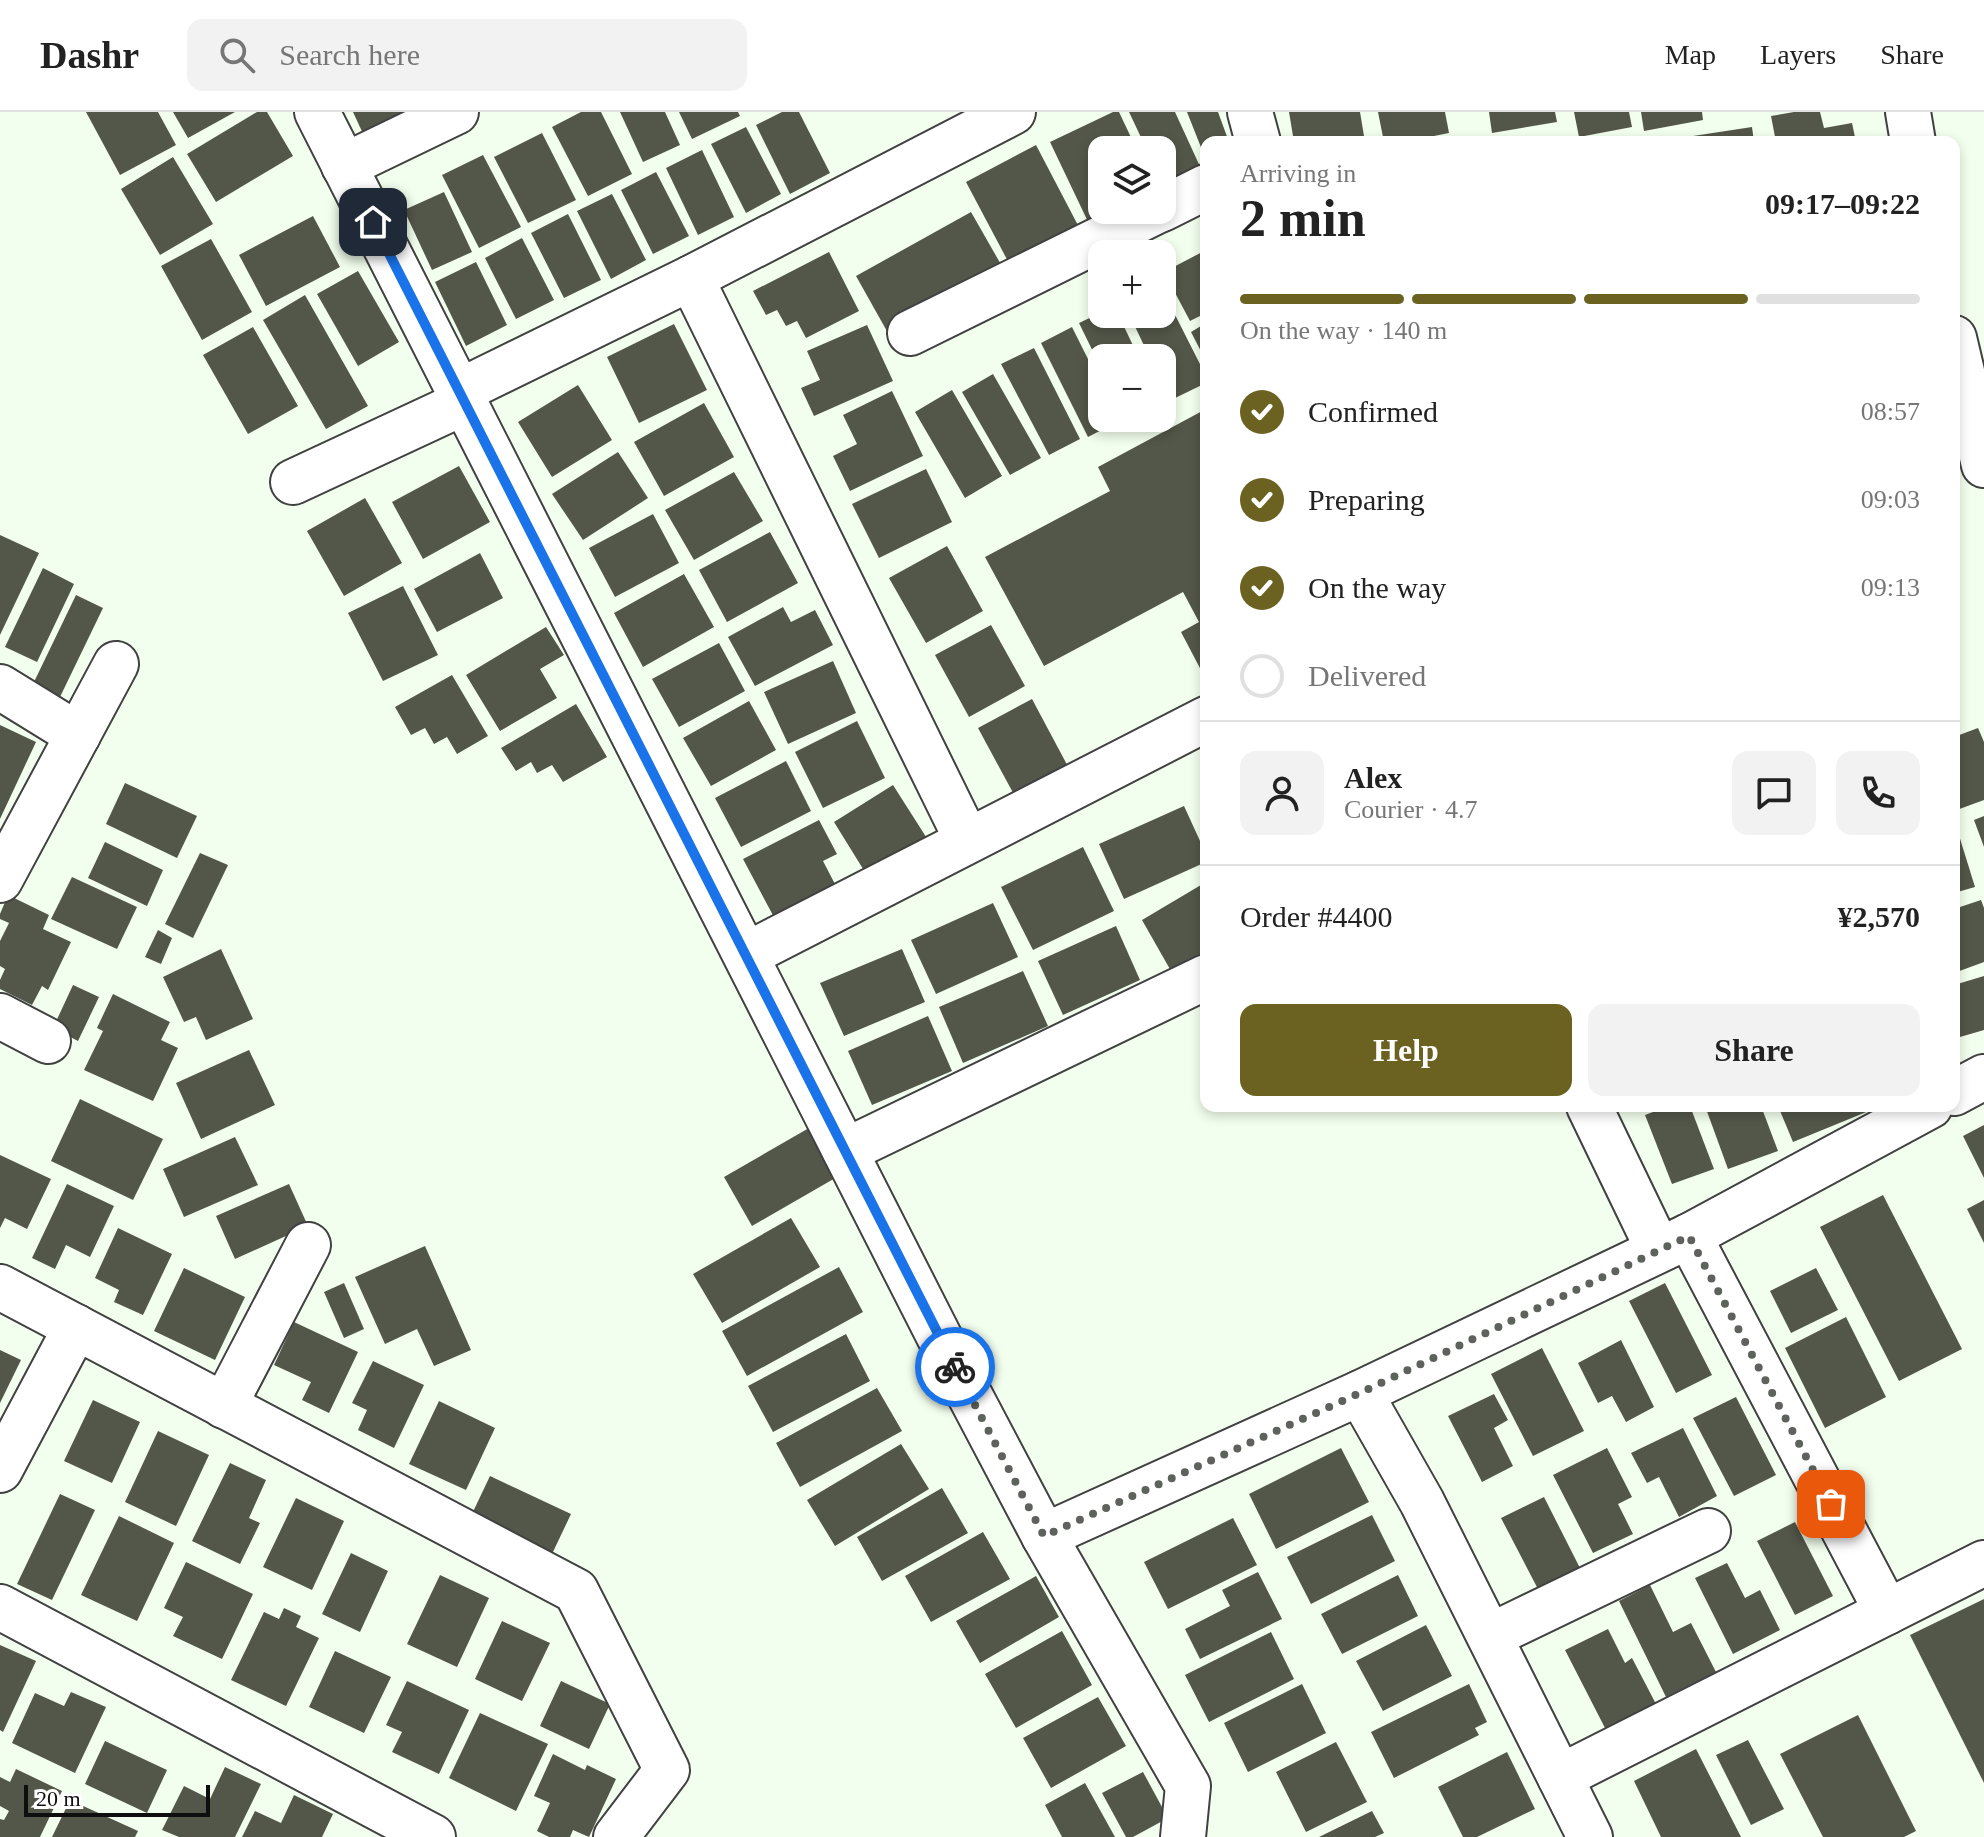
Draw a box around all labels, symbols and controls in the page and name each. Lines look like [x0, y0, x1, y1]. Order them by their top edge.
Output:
search box [187, 19, 747, 91]
icon: search [215, 33, 259, 77]
text: Dashr [40, 34, 139, 76]
text: Search here [279, 38, 420, 71]
text: Map [1665, 39, 1716, 70]
text: Layers [1760, 39, 1836, 70]
text: Share [1880, 39, 1944, 70]
map controls [1088, 136, 1176, 432]
button: layers [1088, 136, 1176, 224]
text: Arriving in [1240, 159, 1356, 188]
text: 09:17–09:22 [1765, 187, 1920, 220]
pin [339, 188, 407, 256]
text: 2 min [1240, 190, 1366, 247]
icon: home [351, 200, 395, 244]
button: + [1088, 240, 1176, 328]
text: On the way · 140 m [1240, 316, 1447, 345]
button: − [1088, 344, 1176, 432]
icon: check [1240, 390, 1284, 434]
text: Confirmed [1308, 395, 1438, 428]
text: 08:57 [1861, 397, 1920, 426]
icon: check [1240, 478, 1284, 522]
text: Preparing [1308, 483, 1425, 516]
text: 09:03 [1861, 485, 1920, 514]
icon: check [1240, 566, 1284, 610]
text: On the way [1308, 571, 1446, 604]
text: 09:13 [1861, 573, 1920, 602]
text: Delivered [1308, 659, 1426, 692]
button: person [1240, 751, 1324, 835]
button: chat [1732, 751, 1816, 835]
button: phone [1836, 751, 1920, 835]
text: Alex [1344, 761, 1402, 794]
text: Courier · 4.7 [1344, 795, 1478, 824]
text: Order #4400 [1240, 900, 1392, 933]
text: ¥2,570 [1838, 900, 1920, 933]
button: Help [1240, 1004, 1572, 1096]
button: Share [1588, 1004, 1920, 1096]
courier [915, 1327, 995, 1407]
icon: bike [933, 1345, 977, 1389]
pin [1797, 1470, 1865, 1538]
icon: bag [1809, 1482, 1853, 1526]
scale bar [24, 1781, 210, 1817]
text: 20 m [36, 1786, 81, 1811]

